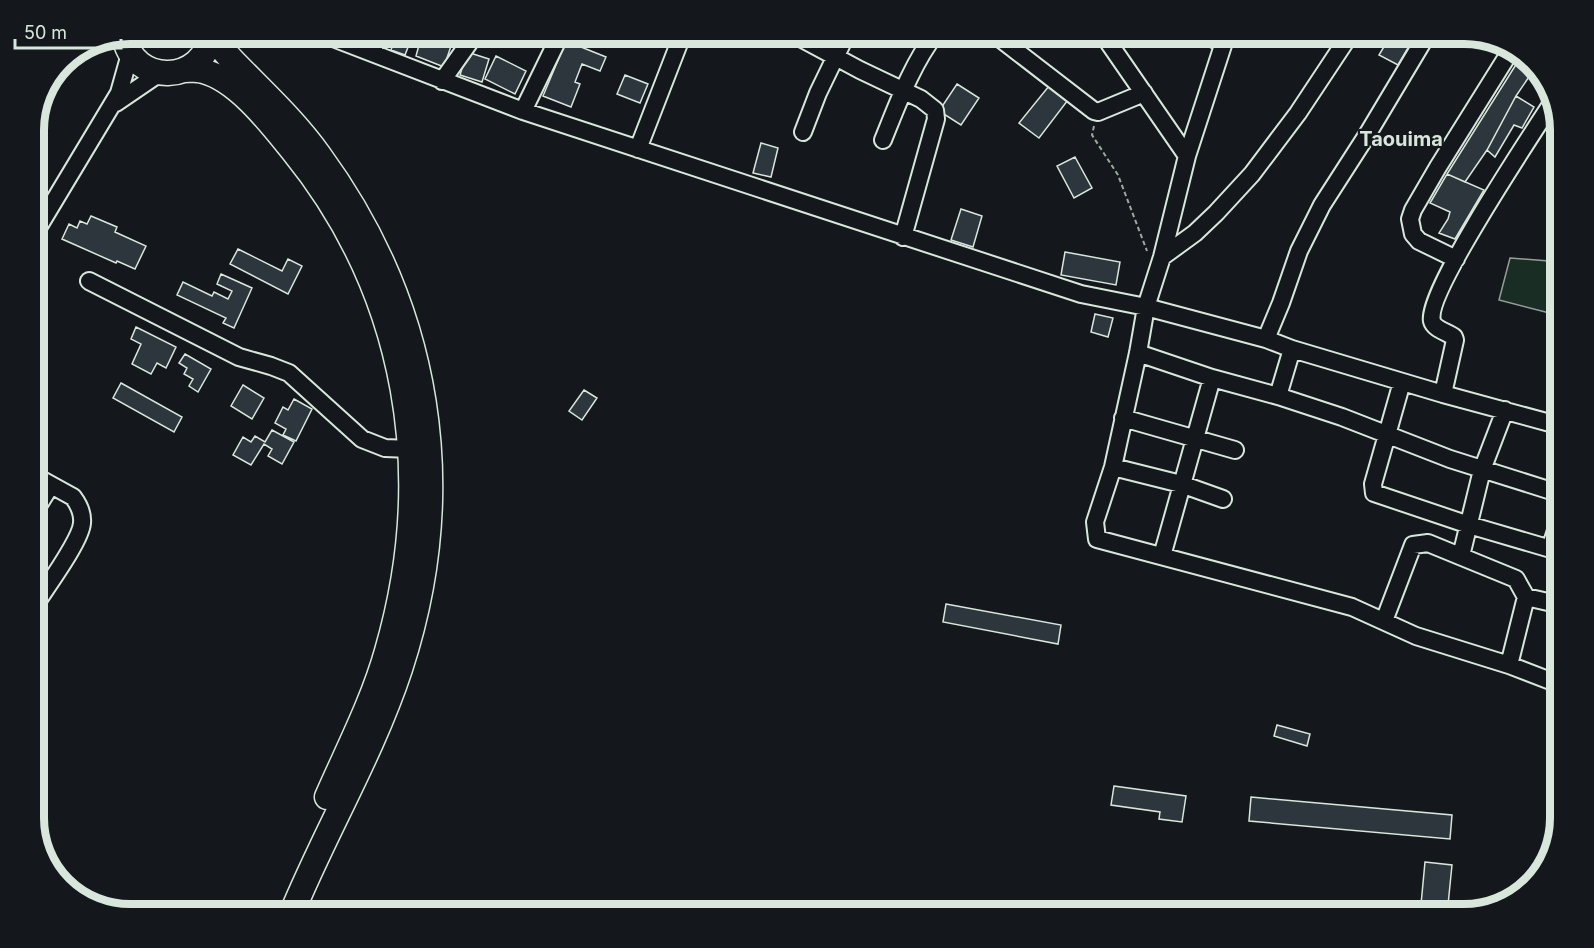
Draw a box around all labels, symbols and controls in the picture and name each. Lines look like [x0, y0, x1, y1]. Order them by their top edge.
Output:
scale bar [15, 12, 122, 50]
text: 50 m [24, 22, 67, 43]
district label: Taouima [1359, 127, 1443, 151]

